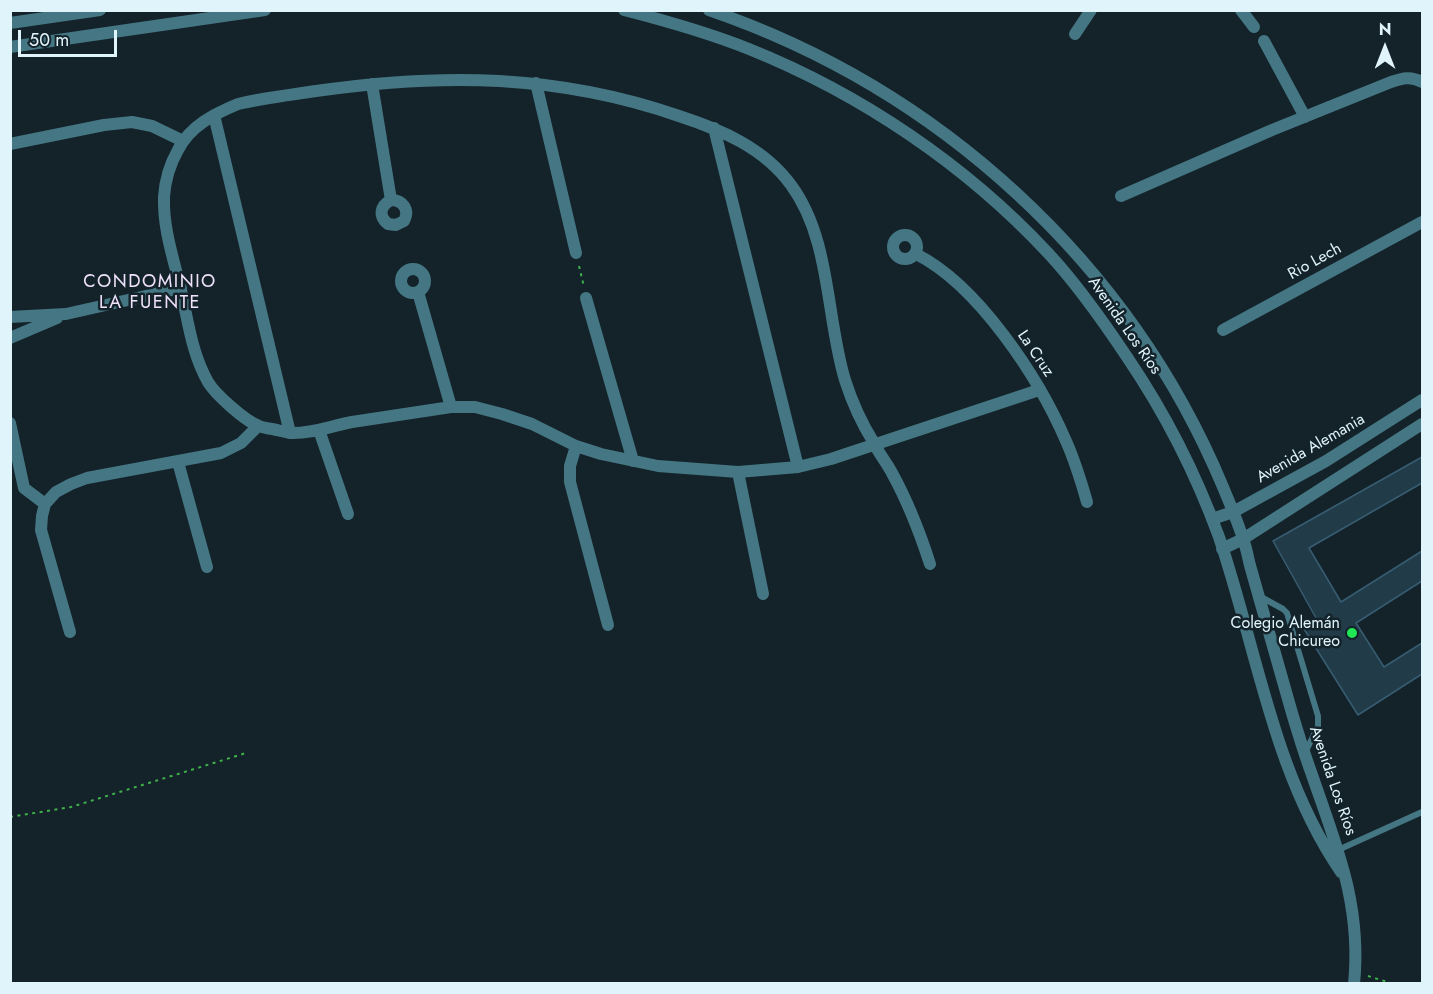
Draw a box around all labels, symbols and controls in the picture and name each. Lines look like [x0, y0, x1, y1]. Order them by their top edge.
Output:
scale bar [21, 18, 120, 56]
north arrow [1355, 18, 1415, 78]
text: N [1379, 18, 1391, 41]
text: 50 m [29, 27, 69, 53]
street label: Rio Lech [1285, 240, 1345, 284]
district label: CONDOMINIO LA FUENTE [83, 272, 217, 314]
street label: Avenida Los Ríos [1083, 274, 1165, 378]
street label: La Cruz [1013, 327, 1057, 381]
street label: Avenida Alemania [1253, 410, 1369, 488]
place label: Colegio Alemán Chicureo [1230, 614, 1340, 652]
marker: Colegio Alemán Chicureo [1345, 626, 1359, 640]
street label: Avenida Los Ríos [1304, 724, 1360, 838]

